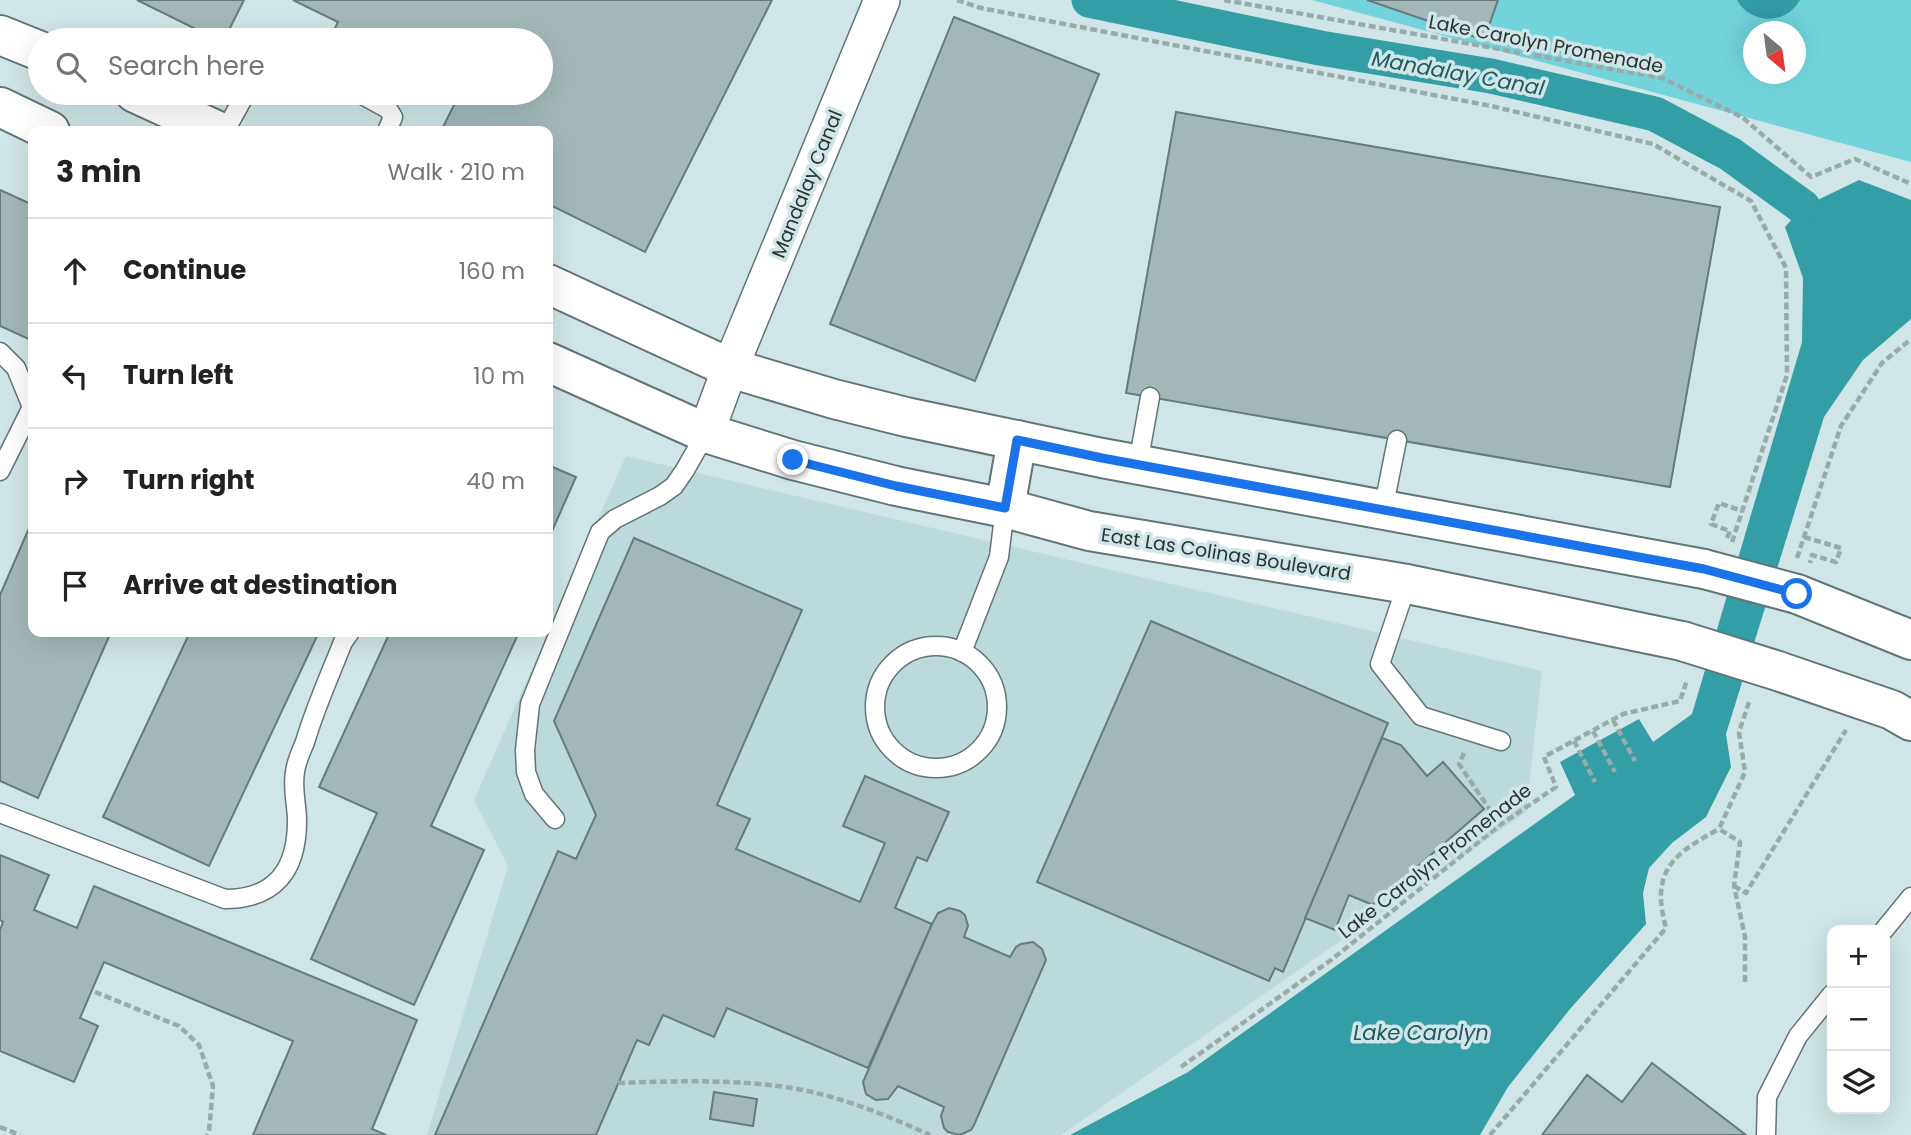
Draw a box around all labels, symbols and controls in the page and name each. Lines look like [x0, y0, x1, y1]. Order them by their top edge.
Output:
street label: Lake Carolyn Promenade [1426, 8, 1666, 80]
north arrow [1743, 21, 1806, 84]
search box [28, 28, 553, 105]
water label: Mandalay Canal [1369, 44, 1547, 103]
icon: search [52, 48, 90, 86]
text: Search here [108, 48, 265, 84]
street label: Mandalay Canal [765, 106, 849, 262]
text: 3 min [56, 150, 141, 193]
text: Walk · 210 m [387, 156, 525, 188]
icon: ahead [56, 252, 94, 290]
text: Continue [123, 252, 246, 288]
text: 160 m [459, 255, 525, 287]
icon: left [56, 357, 94, 395]
text: Turn left [123, 357, 234, 393]
text: 10 m [473, 360, 525, 392]
route end [777, 444, 808, 475]
icon: right [56, 462, 94, 500]
text: Turn right [123, 462, 255, 498]
text: 40 m [466, 465, 525, 497]
street label: East Las Colinas Boulevard [1099, 521, 1353, 587]
icon: arrive [56, 567, 94, 605]
text: Arrive at destination [123, 567, 398, 603]
route start [1781, 578, 1812, 609]
street label: Lake Carolyn Promenade [1333, 777, 1537, 945]
map controls [1827, 925, 1890, 1114]
button: + [1827, 925, 1890, 988]
button: − [1827, 988, 1890, 1051]
water label: Lake Carolyn [1353, 1018, 1489, 1047]
button: layers [1827, 1051, 1890, 1114]

